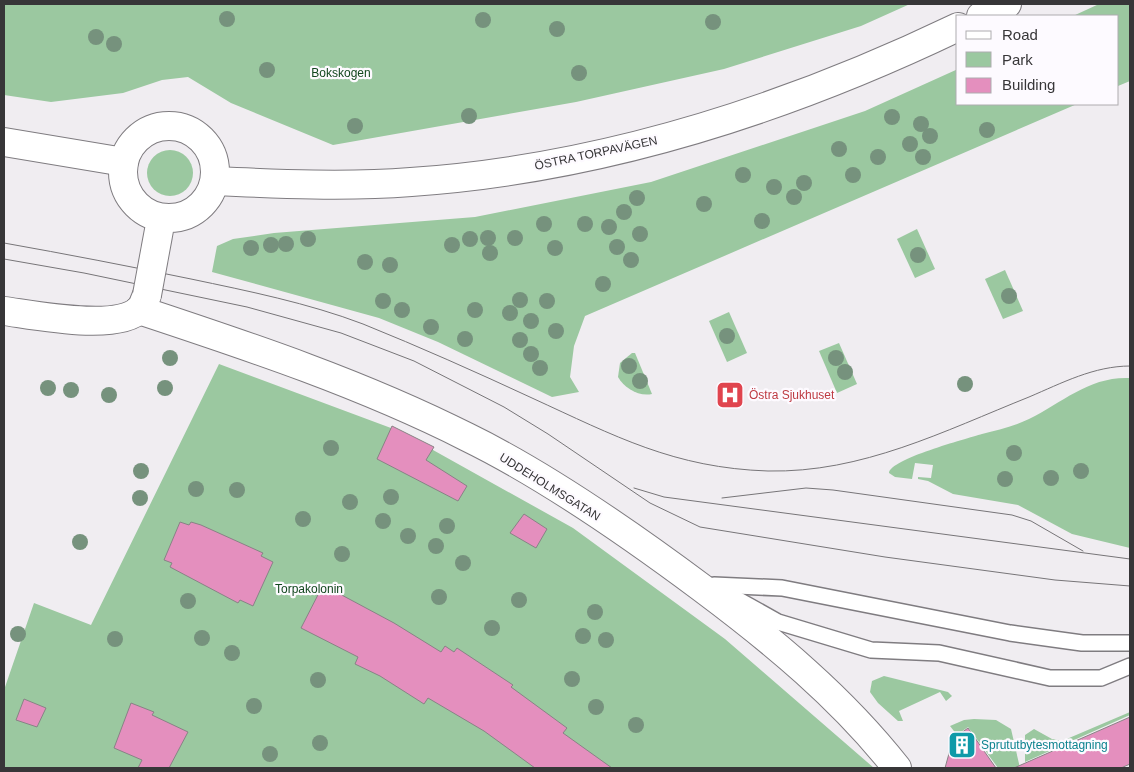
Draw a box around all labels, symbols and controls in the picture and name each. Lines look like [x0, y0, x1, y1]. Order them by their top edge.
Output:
legend [956, 15, 1119, 105]
text: Road [1002, 26, 1038, 43]
text: Park [1002, 51, 1033, 68]
park label: Bokskogen [311, 66, 371, 80]
text: Building [1002, 76, 1055, 93]
street label: ÖSTRA TORPAVÄGEN [533, 133, 659, 173]
hospital icon: Östra Sjukhuset [715, 380, 745, 410]
place label: Östra Sjukhuset [749, 388, 835, 402]
street label: UDDEHOLMSGATAN [497, 450, 603, 524]
park label: Torpakolonin [275, 582, 343, 596]
building icon: Sprututbytesmottagning [947, 730, 977, 760]
place label: Sprututbytesmottagning [981, 738, 1108, 752]

